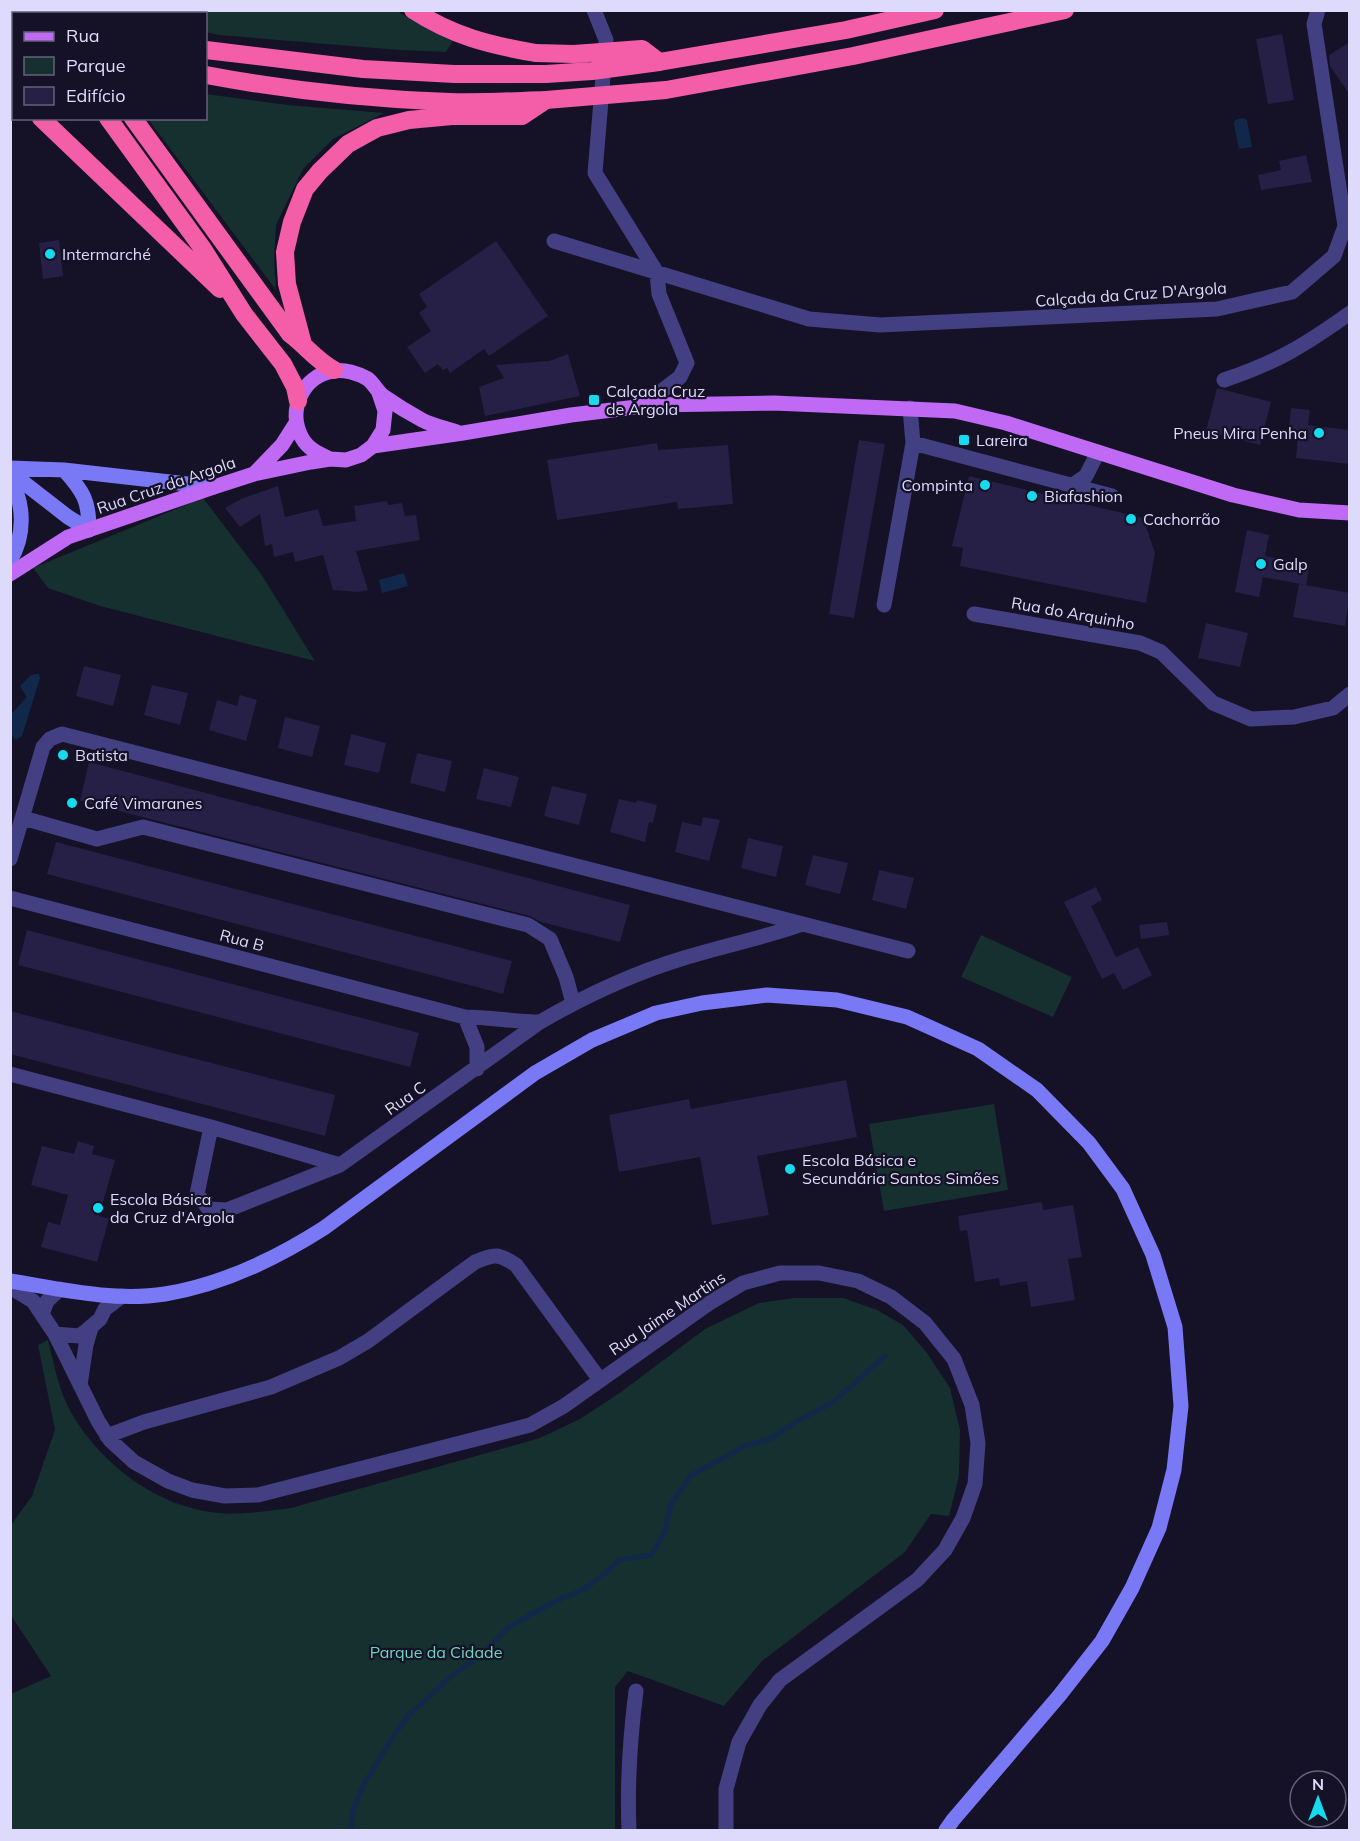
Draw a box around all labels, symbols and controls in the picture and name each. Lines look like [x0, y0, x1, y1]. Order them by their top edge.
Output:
legend [12, 12, 207, 120]
text: Rua [66, 24, 100, 47]
text: Parque [66, 54, 125, 77]
text: Edifício [66, 84, 125, 107]
place label: Intermarché [62, 244, 151, 264]
marker: Intermarché [43, 247, 57, 261]
street label: Calçada da Cruz D'Argola [1035, 277, 1227, 311]
place label: Calçada Cruz de Argola [606, 381, 705, 419]
marker: Calçada Cruz de Argola [587, 393, 601, 407]
place label: Pneus Mira Penha [1173, 423, 1307, 443]
marker: Pneus Mira Penha [1312, 426, 1326, 440]
place label: Lareira [976, 430, 1028, 450]
marker: Lareira [957, 433, 971, 447]
street label: Rua Cruz da Argola [94, 452, 238, 518]
place label: Compinta [901, 475, 973, 495]
marker: Compinta [978, 478, 992, 492]
place label: Biafashion [1044, 486, 1123, 506]
marker: Biafashion [1025, 489, 1039, 503]
place label: Cachorrão [1143, 509, 1220, 529]
marker: Cachorrão [1124, 512, 1138, 526]
place label: Galp [1273, 554, 1308, 574]
marker: Galp [1254, 557, 1268, 571]
street label: Rua do Arquinho [1010, 592, 1136, 634]
place label: Batista [75, 745, 128, 765]
marker: Batista [56, 748, 70, 762]
place label: Café Vimaranes [84, 793, 202, 813]
marker: Café Vimaranes [65, 796, 79, 810]
street label: Rua B [218, 925, 266, 955]
street label: Rua C [381, 1077, 429, 1119]
place label: Escola Básica e Secundária Santos Simões [802, 1150, 999, 1188]
marker: Escola Básica e Secundária Santos Simões [783, 1162, 797, 1176]
place label: Escola Básica da Cruz d'Argola [110, 1189, 235, 1227]
marker: Escola Básica da Cruz d'Argola [91, 1201, 105, 1215]
street label: Rua Jaime Martins [605, 1267, 729, 1359]
park label: Parque da Cidade [370, 1642, 502, 1662]
north arrow [1288, 1769, 1348, 1829]
text: N [1312, 1774, 1324, 1794]

